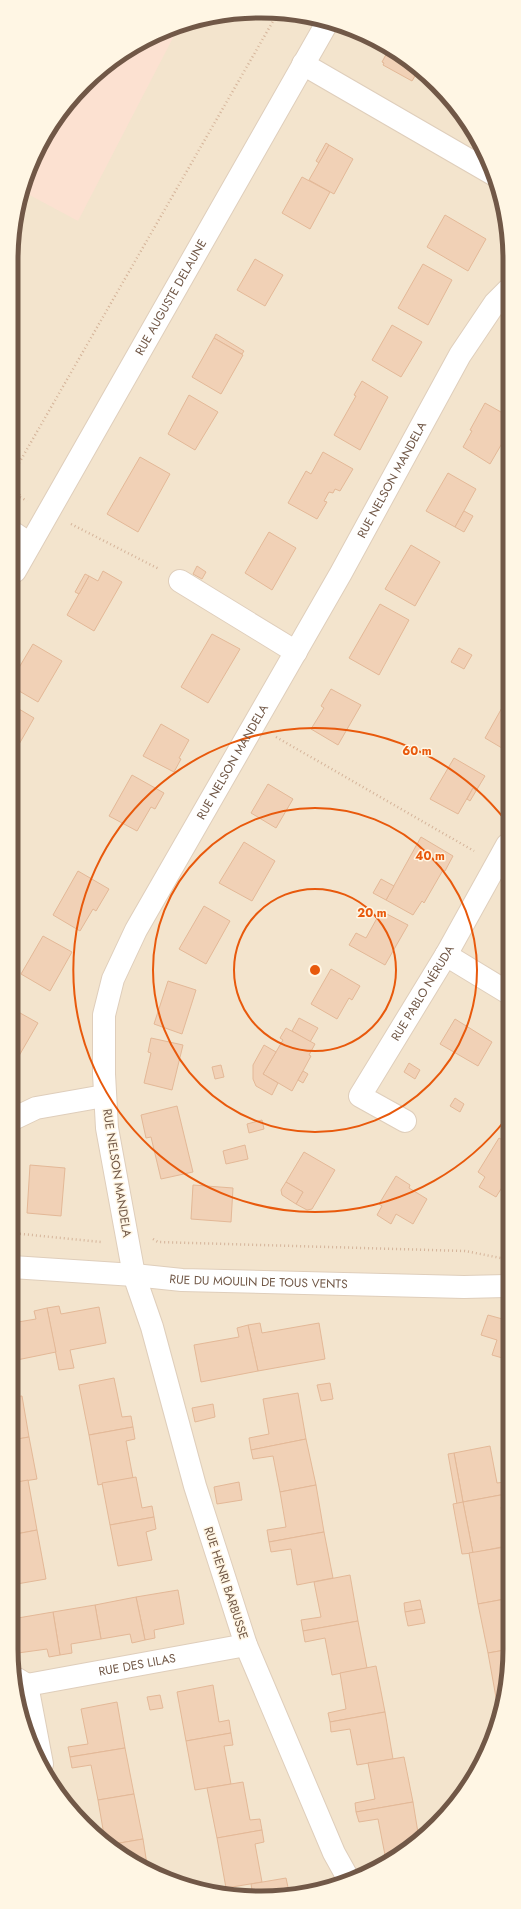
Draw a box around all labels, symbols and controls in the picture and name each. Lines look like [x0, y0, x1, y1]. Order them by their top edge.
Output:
street label: RUE AUGUSTE DELAUNE [131, 236, 211, 359]
street label: RUE NELSON MANDELA [353, 418, 431, 541]
street label: RUE NELSON MANDELA [192, 701, 273, 823]
text: 60 m [402, 742, 432, 760]
text: 40 m [415, 847, 445, 865]
text: 20 m [357, 904, 387, 922]
street label: RUE PABLO NÉRUDA [387, 942, 459, 1044]
centre of rings [308, 963, 322, 977]
street label: RUE NELSON MANDELA [98, 1107, 136, 1239]
street label: RUE DU MOULIN DE TOUS VENTS [168, 1270, 348, 1293]
street label: RUE HENRI BARBUSSE [199, 1524, 253, 1642]
street label: RUE DES LILAS [97, 1649, 178, 1681]

